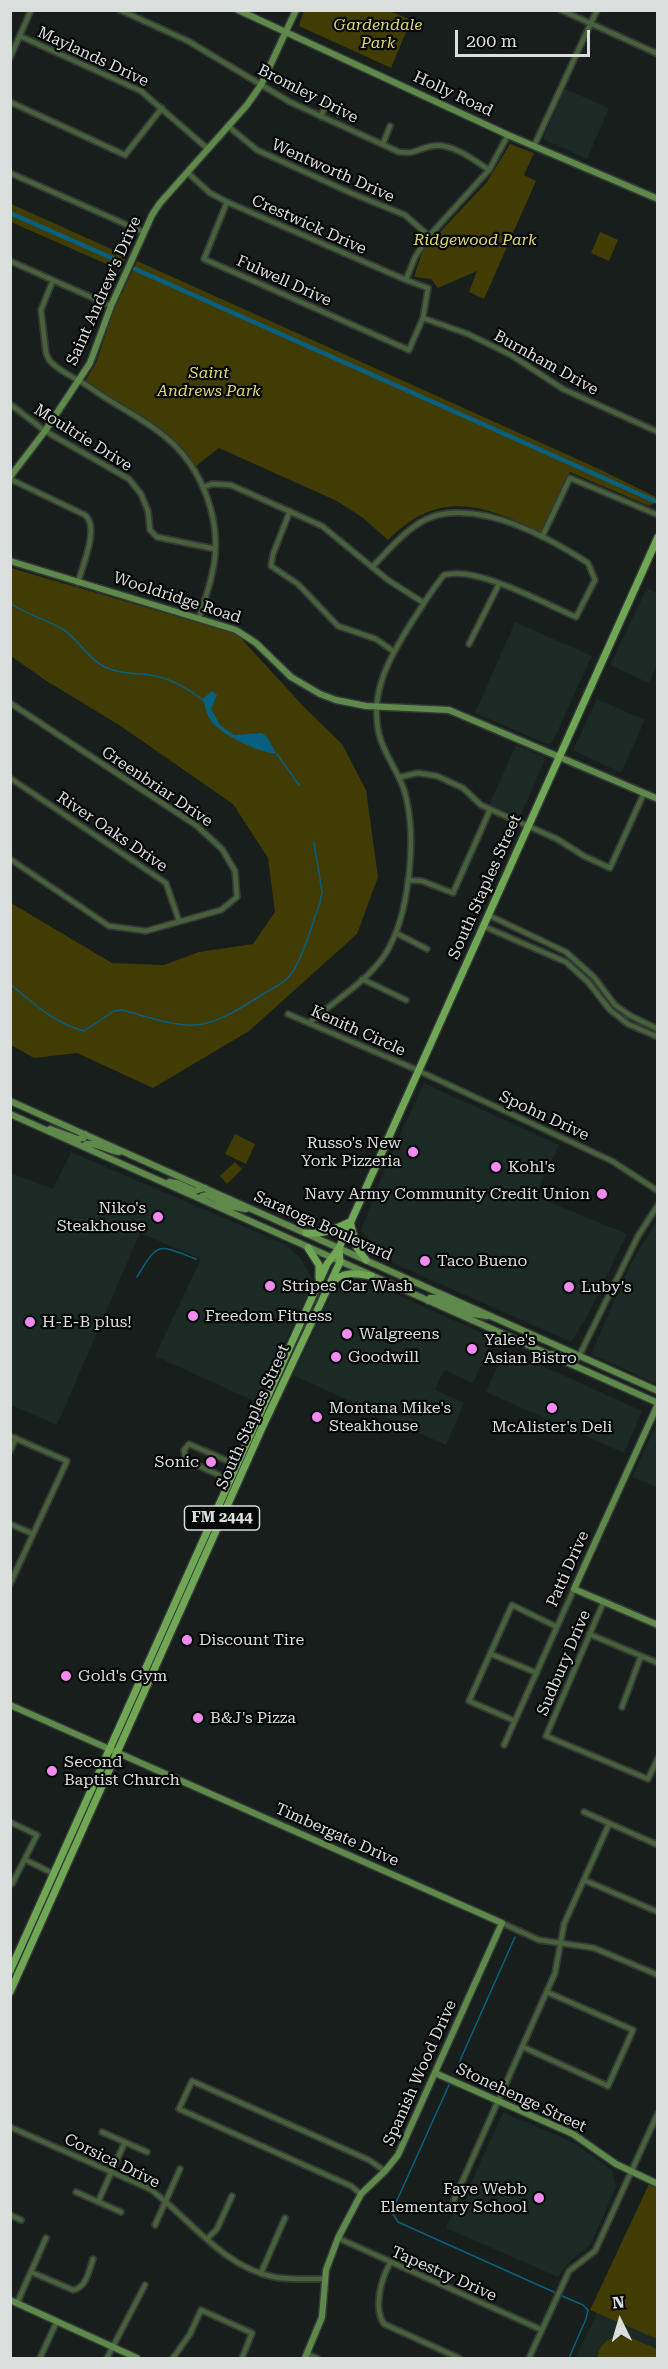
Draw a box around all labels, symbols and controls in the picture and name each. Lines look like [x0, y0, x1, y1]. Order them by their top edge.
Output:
park label: Gardendale Park [334, 15, 422, 53]
scale bar [458, 18, 593, 56]
street label: Maylands Drive [34, 23, 152, 91]
text: 200 m [466, 30, 517, 51]
street label: Bromley Drive [255, 60, 361, 128]
street label: Holly Road [410, 67, 496, 121]
street label: Wentworth Drive [269, 135, 397, 207]
street label: Crestwick Drive [249, 191, 369, 259]
street label: Saint Andrew's Drive [62, 213, 146, 369]
park label: Ridgewood Park [413, 230, 537, 250]
street label: Fulwell Drive [234, 252, 334, 310]
street label: Burnham Drive [490, 326, 602, 400]
park label: Saint Andrews Park [157, 363, 261, 401]
street label: Moultrie Drive [30, 400, 136, 476]
street label: Wooldridge Road [111, 568, 243, 628]
street label: Greenbriar Drive [98, 743, 216, 831]
street label: River Oaks Drive [53, 788, 171, 876]
street label: South Staples Street [444, 812, 526, 962]
street label: Kenith Circle [308, 1002, 408, 1060]
street label: Spohn Drive [496, 1087, 592, 1145]
place label: Russo's New York Pizzeria [301, 1133, 401, 1171]
marker: Russo's New York Pizzeria [406, 1145, 420, 1159]
place label: Kohl's [508, 1157, 555, 1177]
marker: Kohl's [489, 1160, 503, 1174]
place label: Navy Army Community Credit Union [305, 1184, 590, 1204]
street label: Saratoga Boulevard [251, 1187, 395, 1265]
marker: Navy Army Community Credit Union [595, 1187, 609, 1201]
place label: Niko's Steakhouse [57, 1198, 146, 1236]
marker: Niko's Steakhouse [151, 1210, 165, 1224]
place label: Taco Bueno [437, 1251, 527, 1271]
marker: Taco Bueno [418, 1254, 432, 1268]
place label: Stripes Car Wash [282, 1276, 413, 1296]
place label: Luby's [581, 1277, 632, 1297]
marker: Stripes Car Wash [263, 1279, 277, 1293]
marker: Luby's [562, 1280, 576, 1294]
place label: Freedom Fitness [205, 1306, 332, 1326]
marker: Freedom Fitness [186, 1309, 200, 1323]
place label: H-E-B plus! [42, 1312, 132, 1332]
marker: H-E-B plus! [23, 1315, 37, 1329]
place label: Walgreens [359, 1324, 439, 1344]
marker: Walgreens [340, 1327, 354, 1341]
place label: Yalee's Asian Bistro [484, 1330, 577, 1368]
street label: South Staples Street [212, 1342, 294, 1492]
marker: Yalee's Asian Bistro [465, 1342, 479, 1356]
place label: Goodwill [348, 1347, 419, 1367]
marker: Goodwill [329, 1350, 343, 1364]
place label: Montana Mike's Steakhouse [329, 1398, 451, 1436]
marker: McAlister's Deli [545, 1401, 559, 1415]
marker: Montana Mike's Steakhouse [310, 1410, 324, 1424]
place label: McAlister's Deli [492, 1417, 612, 1437]
place label: Sonic [155, 1452, 199, 1472]
marker: Sonic [204, 1455, 218, 1469]
road number: FM 2444 [184, 1506, 260, 1530]
street label: Patti Drive [543, 1528, 593, 1610]
street label: Sudbury Drive [533, 1607, 595, 1719]
place label: Discount Tire [199, 1630, 304, 1650]
marker: Discount Tire [180, 1633, 194, 1647]
place label: Gold's Gym [78, 1666, 167, 1686]
marker: Gold's Gym [59, 1669, 73, 1683]
place label: B&J's Pizza [210, 1708, 296, 1728]
marker: B&J's Pizza [191, 1711, 205, 1725]
place label: Second Baptist Church [64, 1752, 180, 1790]
marker: Second Baptist Church [45, 1764, 59, 1778]
street label: Timbergate Drive [272, 1799, 402, 1871]
street label: Spanish Wood Drive [379, 1997, 461, 2149]
street label: Stonehenge Street [453, 2059, 589, 2137]
street label: Corsica Drive [61, 2130, 163, 2192]
place label: Faye Webb Elementary School [380, 2179, 527, 2217]
marker: Faye Webb Elementary School [532, 2191, 546, 2205]
street label: Tapestry Drive [388, 2242, 500, 2306]
north arrow [590, 2291, 650, 2351]
text: N [611, 2293, 625, 2313]

